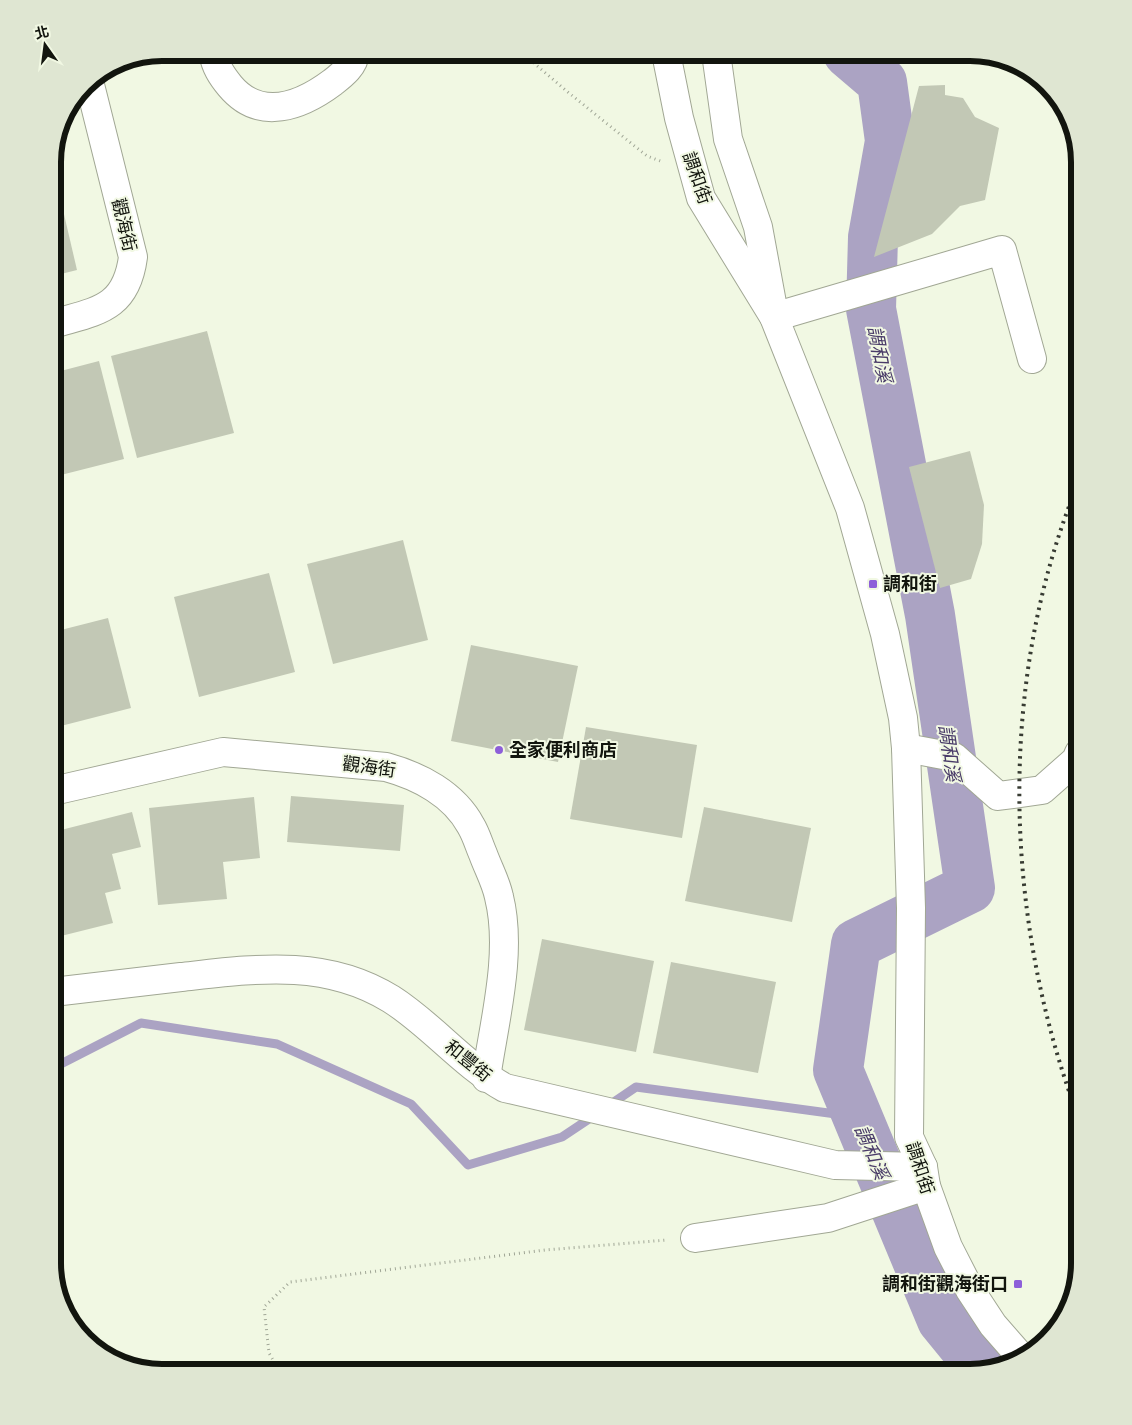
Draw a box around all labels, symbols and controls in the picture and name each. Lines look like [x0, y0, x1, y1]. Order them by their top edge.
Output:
north arrow [20, 20, 70, 70]
text: 北 [33, 22, 51, 43]
street label: 調和街 [678, 149, 716, 207]
street label: 觀海街 [107, 196, 141, 254]
water label: 調和溪 [863, 324, 897, 387]
place label: 調和街 [883, 573, 937, 595]
marker: 調和街 [867, 578, 879, 590]
water label: 調和溪 [934, 723, 965, 786]
place label: 全家便利商店 [509, 739, 617, 761]
marker: 全家便利商店 [493, 744, 505, 756]
street label: 觀海街 [341, 752, 397, 782]
street label: 和豐街 [440, 1035, 496, 1087]
water label: 調和溪 [850, 1121, 894, 1186]
street label: 調和街 [901, 1139, 939, 1197]
place label: 調和街觀海街口 [882, 1273, 1008, 1295]
marker: 調和街觀海街口 [1012, 1278, 1024, 1290]

